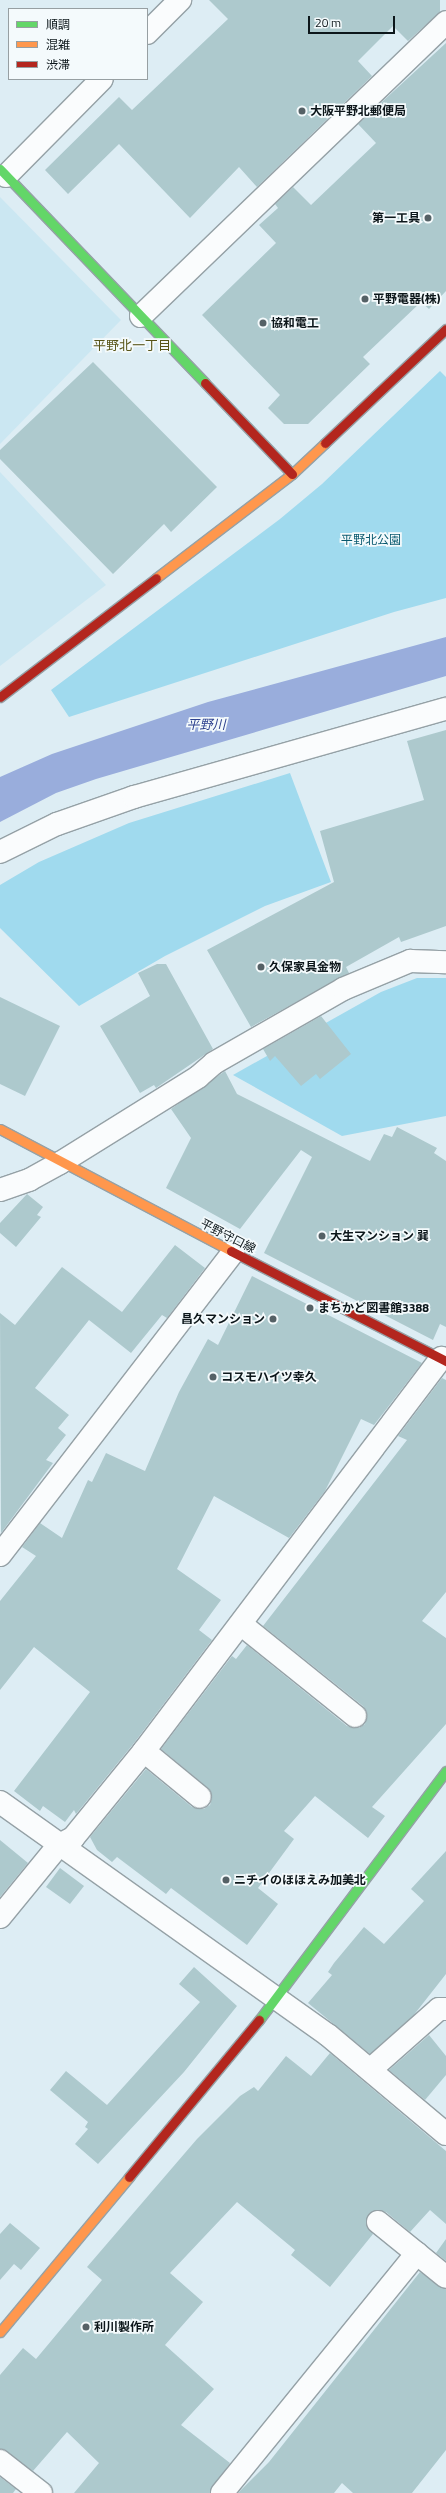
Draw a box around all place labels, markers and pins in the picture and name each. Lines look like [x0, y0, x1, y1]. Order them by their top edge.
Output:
place label: 大阪平野北郵便局 [310, 104, 406, 118]
marker: 大阪平野北郵便局 [297, 106, 307, 116]
place label: 第一工具 [372, 211, 420, 225]
marker: 第一工具 [423, 213, 433, 223]
place label: 平野電器(株) [373, 292, 440, 306]
marker: 平野電器(株) [360, 294, 370, 304]
place label: 協和電工 [271, 316, 319, 330]
marker: 協和電工 [258, 318, 268, 328]
place label: 久保家具金物 [269, 960, 341, 974]
marker: 久保家具金物 [256, 962, 266, 972]
place label: 大生マンション 巽 [330, 1229, 429, 1243]
marker: 大生マンション 巽 [317, 1231, 327, 1241]
place label: まちかど図書館3388 [318, 1301, 429, 1315]
marker: まちかど図書館3388 [305, 1303, 315, 1313]
place label: 昌久マンション [181, 1312, 265, 1326]
marker: 昌久マンション [268, 1314, 278, 1324]
place label: コスモハイツ幸久 [221, 1370, 317, 1384]
marker: コスモハイツ幸久 [208, 1372, 218, 1382]
place label: ニチイのほほえみ加美北 [234, 1873, 366, 1887]
marker: ニチイのほほえみ加美北 [221, 1875, 231, 1885]
place label: 利川製作所 [94, 2320, 154, 2334]
marker: 利川製作所 [81, 2322, 91, 2332]

